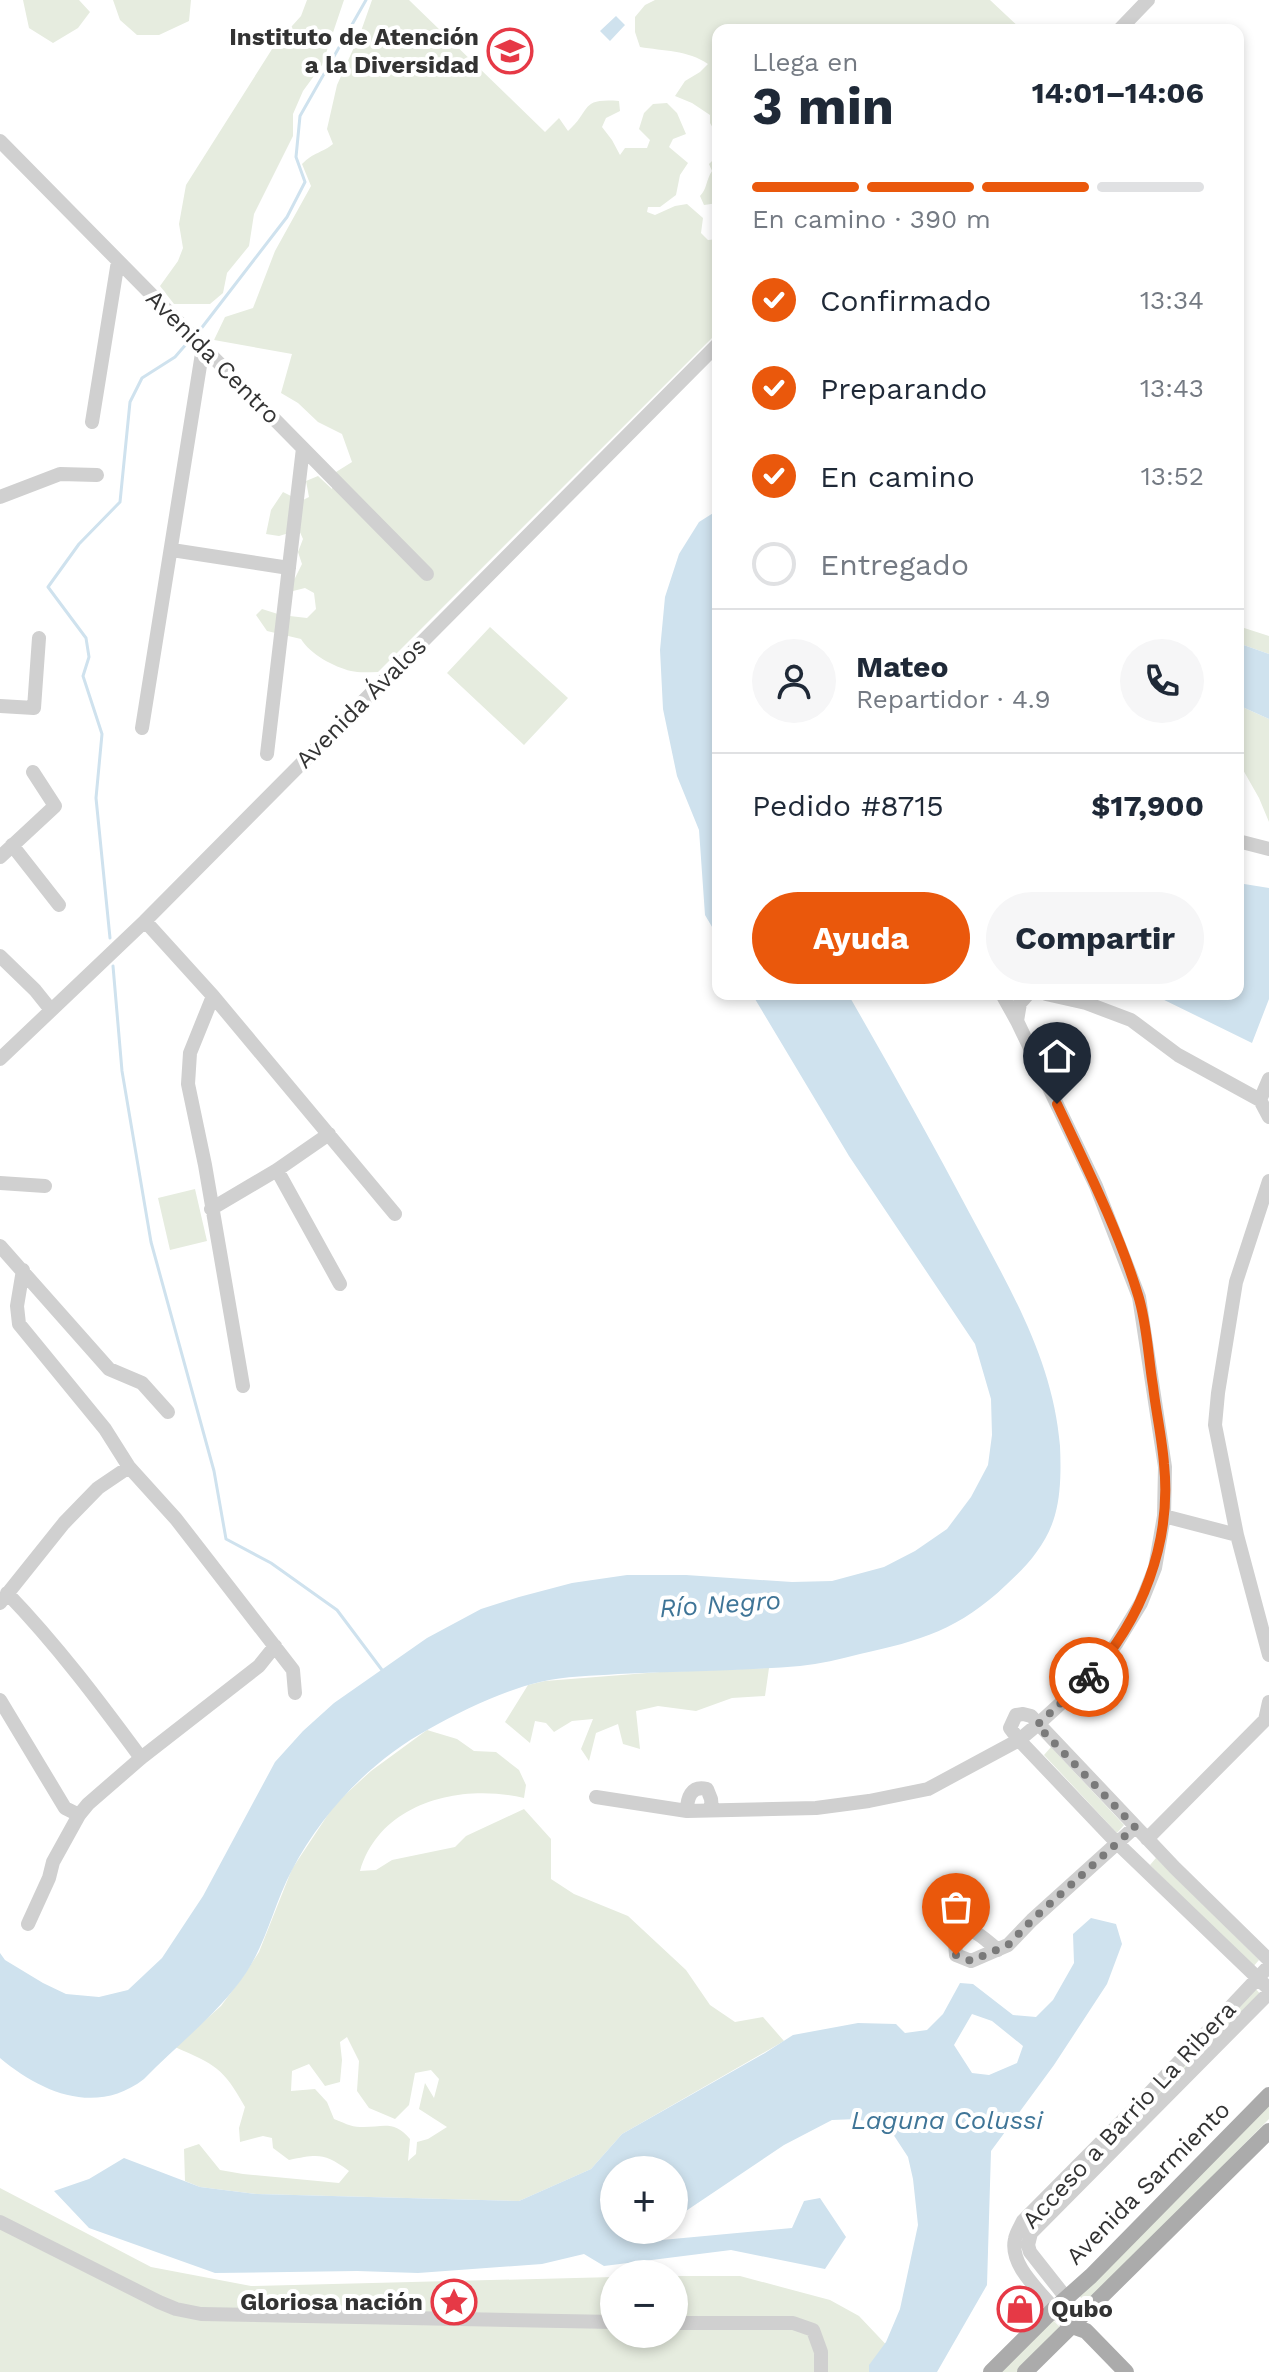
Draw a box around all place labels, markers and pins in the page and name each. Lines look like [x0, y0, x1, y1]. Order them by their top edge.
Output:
place label: Instituto de Atención a la Diversidad [229, 23, 479, 79]
school or university icon: Instituto de Atención a la Diversidad [486, 27, 534, 75]
pin [1023, 1022, 1091, 1104]
pin [922, 1873, 990, 1955]
place icon: Gloriosa nación [430, 2278, 478, 2326]
shop icon: Qubo [996, 2285, 1044, 2333]
place label: Gloriosa nación [240, 2288, 423, 2316]
place label: Qubo [1051, 2295, 1113, 2323]

